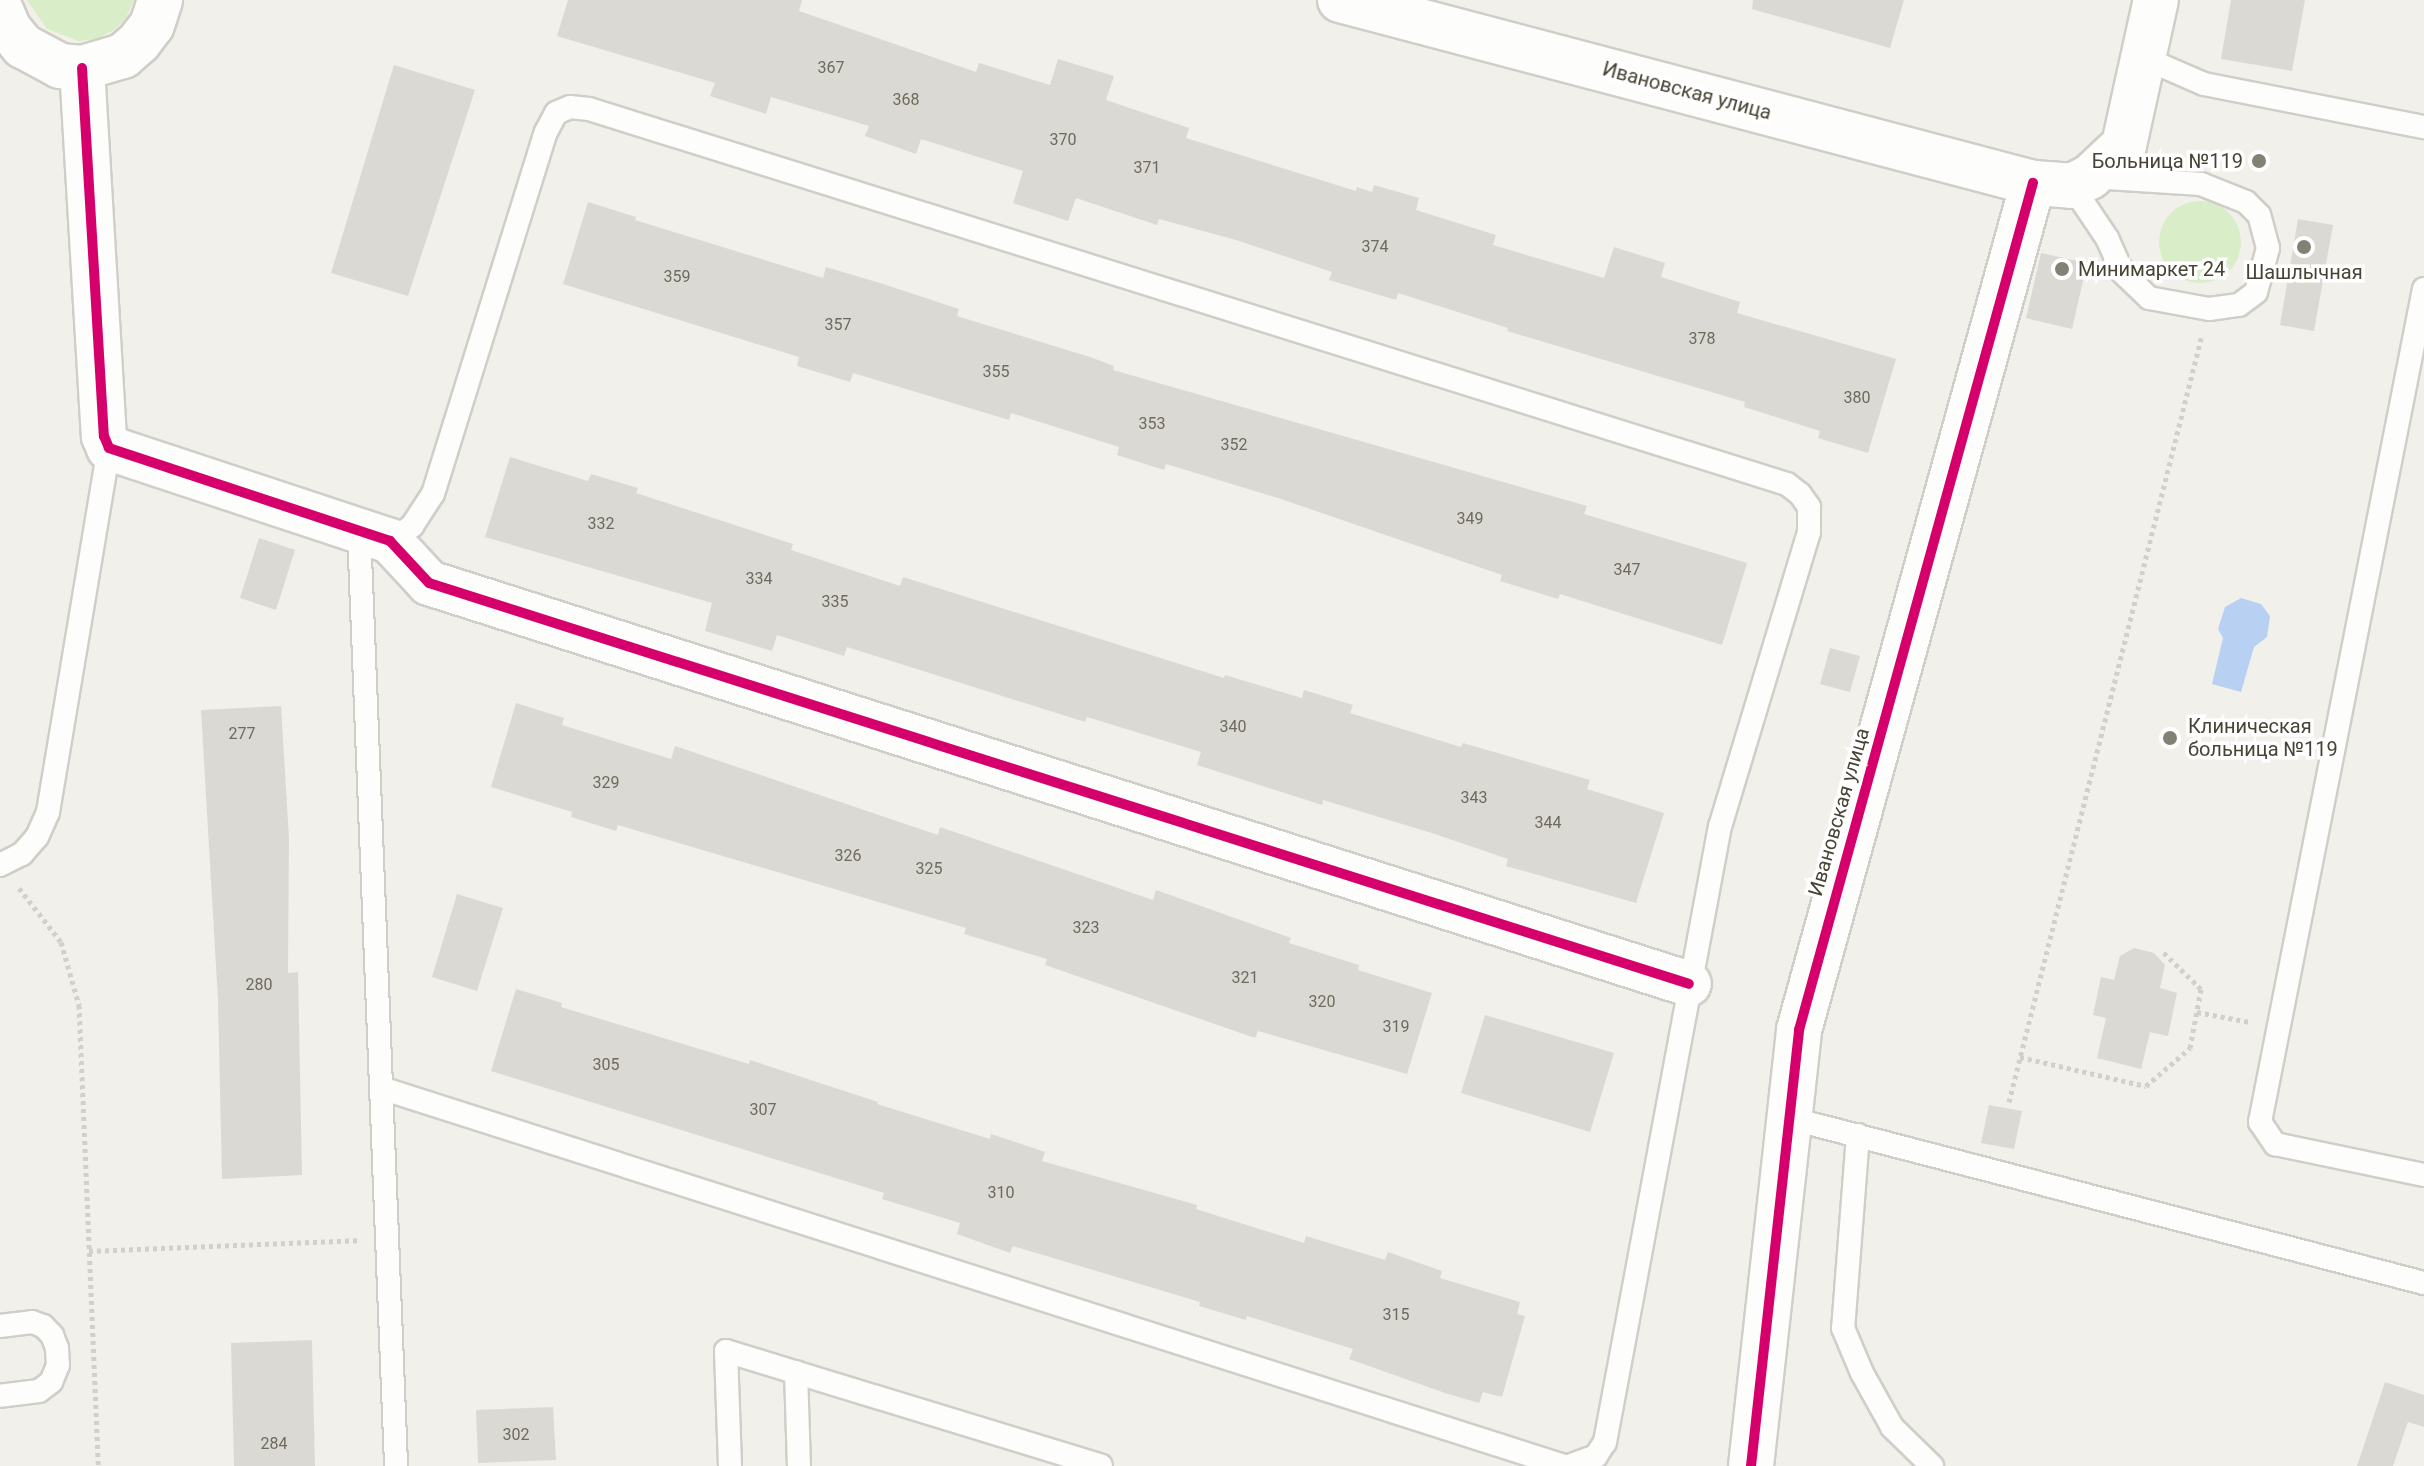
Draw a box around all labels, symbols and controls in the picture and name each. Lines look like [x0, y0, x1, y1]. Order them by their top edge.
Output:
street label: Ивановская улица [1600, 57, 1774, 125]
house number: 367 [818, 58, 844, 78]
house number: 368 [893, 90, 919, 110]
house number: 370 [1050, 130, 1076, 150]
place label: Больница №119 [2092, 149, 2243, 173]
marker: Больница №119 [2250, 152, 2268, 170]
house number: 371 [1134, 158, 1160, 178]
house number: 374 [1362, 237, 1388, 257]
marker: Шашлычная [2295, 238, 2313, 256]
place label: Минимаркет 24 [2078, 257, 2225, 281]
marker: Минимаркет 24 [2053, 260, 2071, 278]
place label: Шашлычная [2245, 260, 2363, 284]
house number: 359 [664, 267, 690, 287]
house number: 357 [825, 315, 851, 335]
house number: 378 [1689, 329, 1715, 349]
house number: 355 [983, 362, 1009, 382]
house number: 380 [1844, 388, 1870, 408]
house number: 353 [1139, 414, 1165, 434]
house number: 352 [1221, 435, 1247, 455]
house number: 349 [1457, 509, 1483, 529]
house number: 332 [588, 514, 614, 534]
house number: 347 [1614, 560, 1640, 580]
house number: 334 [746, 569, 772, 589]
house number: 335 [822, 592, 848, 612]
place label: Клиническая больница №119 [2188, 714, 2338, 761]
house number: 340 [1220, 717, 1246, 737]
house number: 277 [229, 724, 255, 744]
street label: Ивановская улица [1803, 725, 1875, 899]
marker: Клиническая больница №119 [2159, 727, 2181, 749]
house number: 329 [593, 773, 619, 793]
house number: 343 [1461, 788, 1487, 808]
house number: 344 [1535, 813, 1561, 833]
house number: 326 [835, 846, 861, 866]
house number: 325 [916, 859, 942, 879]
house number: 323 [1073, 918, 1099, 938]
house number: 321 [1232, 968, 1258, 988]
house number: 280 [246, 975, 272, 995]
house number: 320 [1309, 992, 1335, 1012]
house number: 319 [1383, 1017, 1409, 1037]
house number: 305 [593, 1055, 619, 1075]
house number: 307 [750, 1100, 776, 1120]
house number: 310 [988, 1183, 1014, 1203]
house number: 315 [1383, 1305, 1409, 1325]
house number: 302 [503, 1425, 529, 1445]
house number: 284 [261, 1434, 287, 1454]

